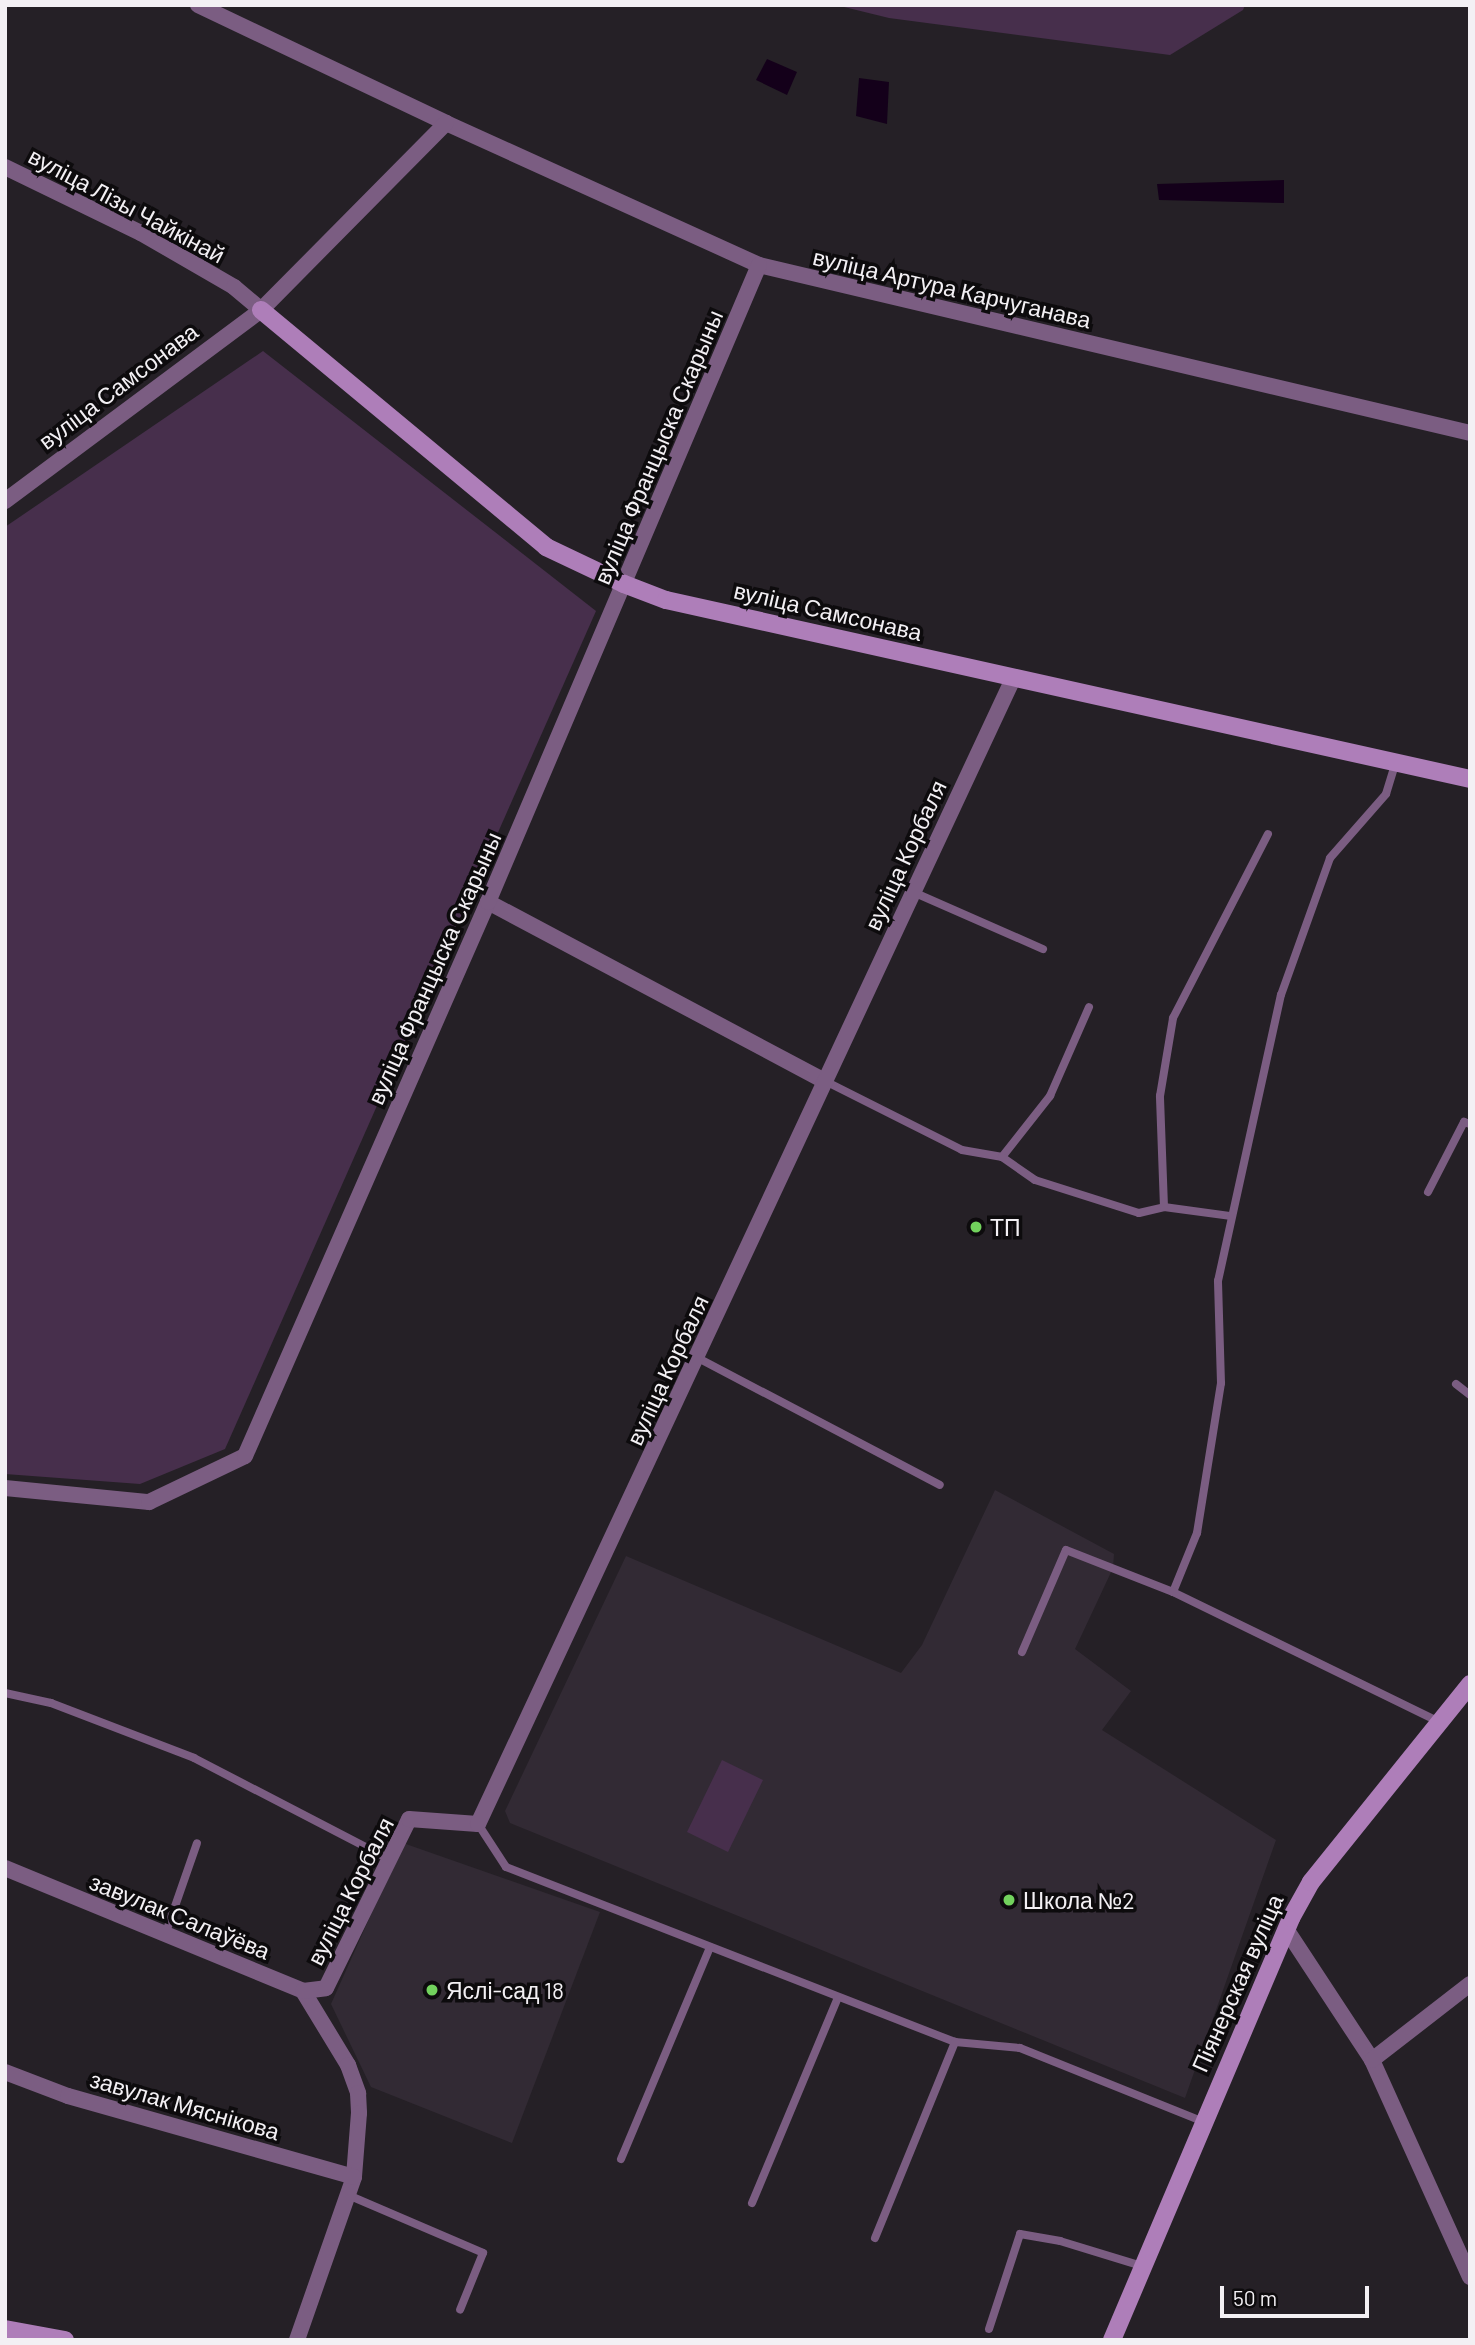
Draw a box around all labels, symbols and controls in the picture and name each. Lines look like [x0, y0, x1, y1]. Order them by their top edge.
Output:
street label: вуліца Лізы Чайкінай [24, 142, 230, 268]
street label: вуліца Артура Карчуганава [810, 243, 1094, 333]
street label: вуліца Францыска Скарыны [588, 306, 728, 588]
street label: вуліца Самсонава [33, 317, 203, 455]
street label: вуліца Самсонава [731, 576, 925, 646]
street label: вуліца Корбаля [858, 776, 952, 934]
street label: вуліца Францыска Скарыны [361, 828, 507, 1108]
place label: ТП [990, 1213, 1021, 1241]
marker: ТП [968, 1219, 984, 1235]
street label: вуліца Корбаля [620, 1291, 714, 1449]
street label: вуліца Корбаля [301, 1813, 399, 1969]
street label: завулак Салаўёва [86, 1867, 274, 1965]
place label: Школа №2 [1023, 1886, 1134, 1914]
street label: Піянерская вуліца [1185, 1890, 1289, 2076]
marker: Школа №2 [1001, 1892, 1017, 1908]
place label: Яслі-сад 18 [446, 1976, 564, 2004]
marker: Яслі-сад 18 [424, 1982, 440, 1998]
street label: завулак Мяснікова [87, 2065, 283, 2145]
scale bar [1223, 2272, 1372, 2316]
text: 50 m [1233, 2285, 1277, 2310]

